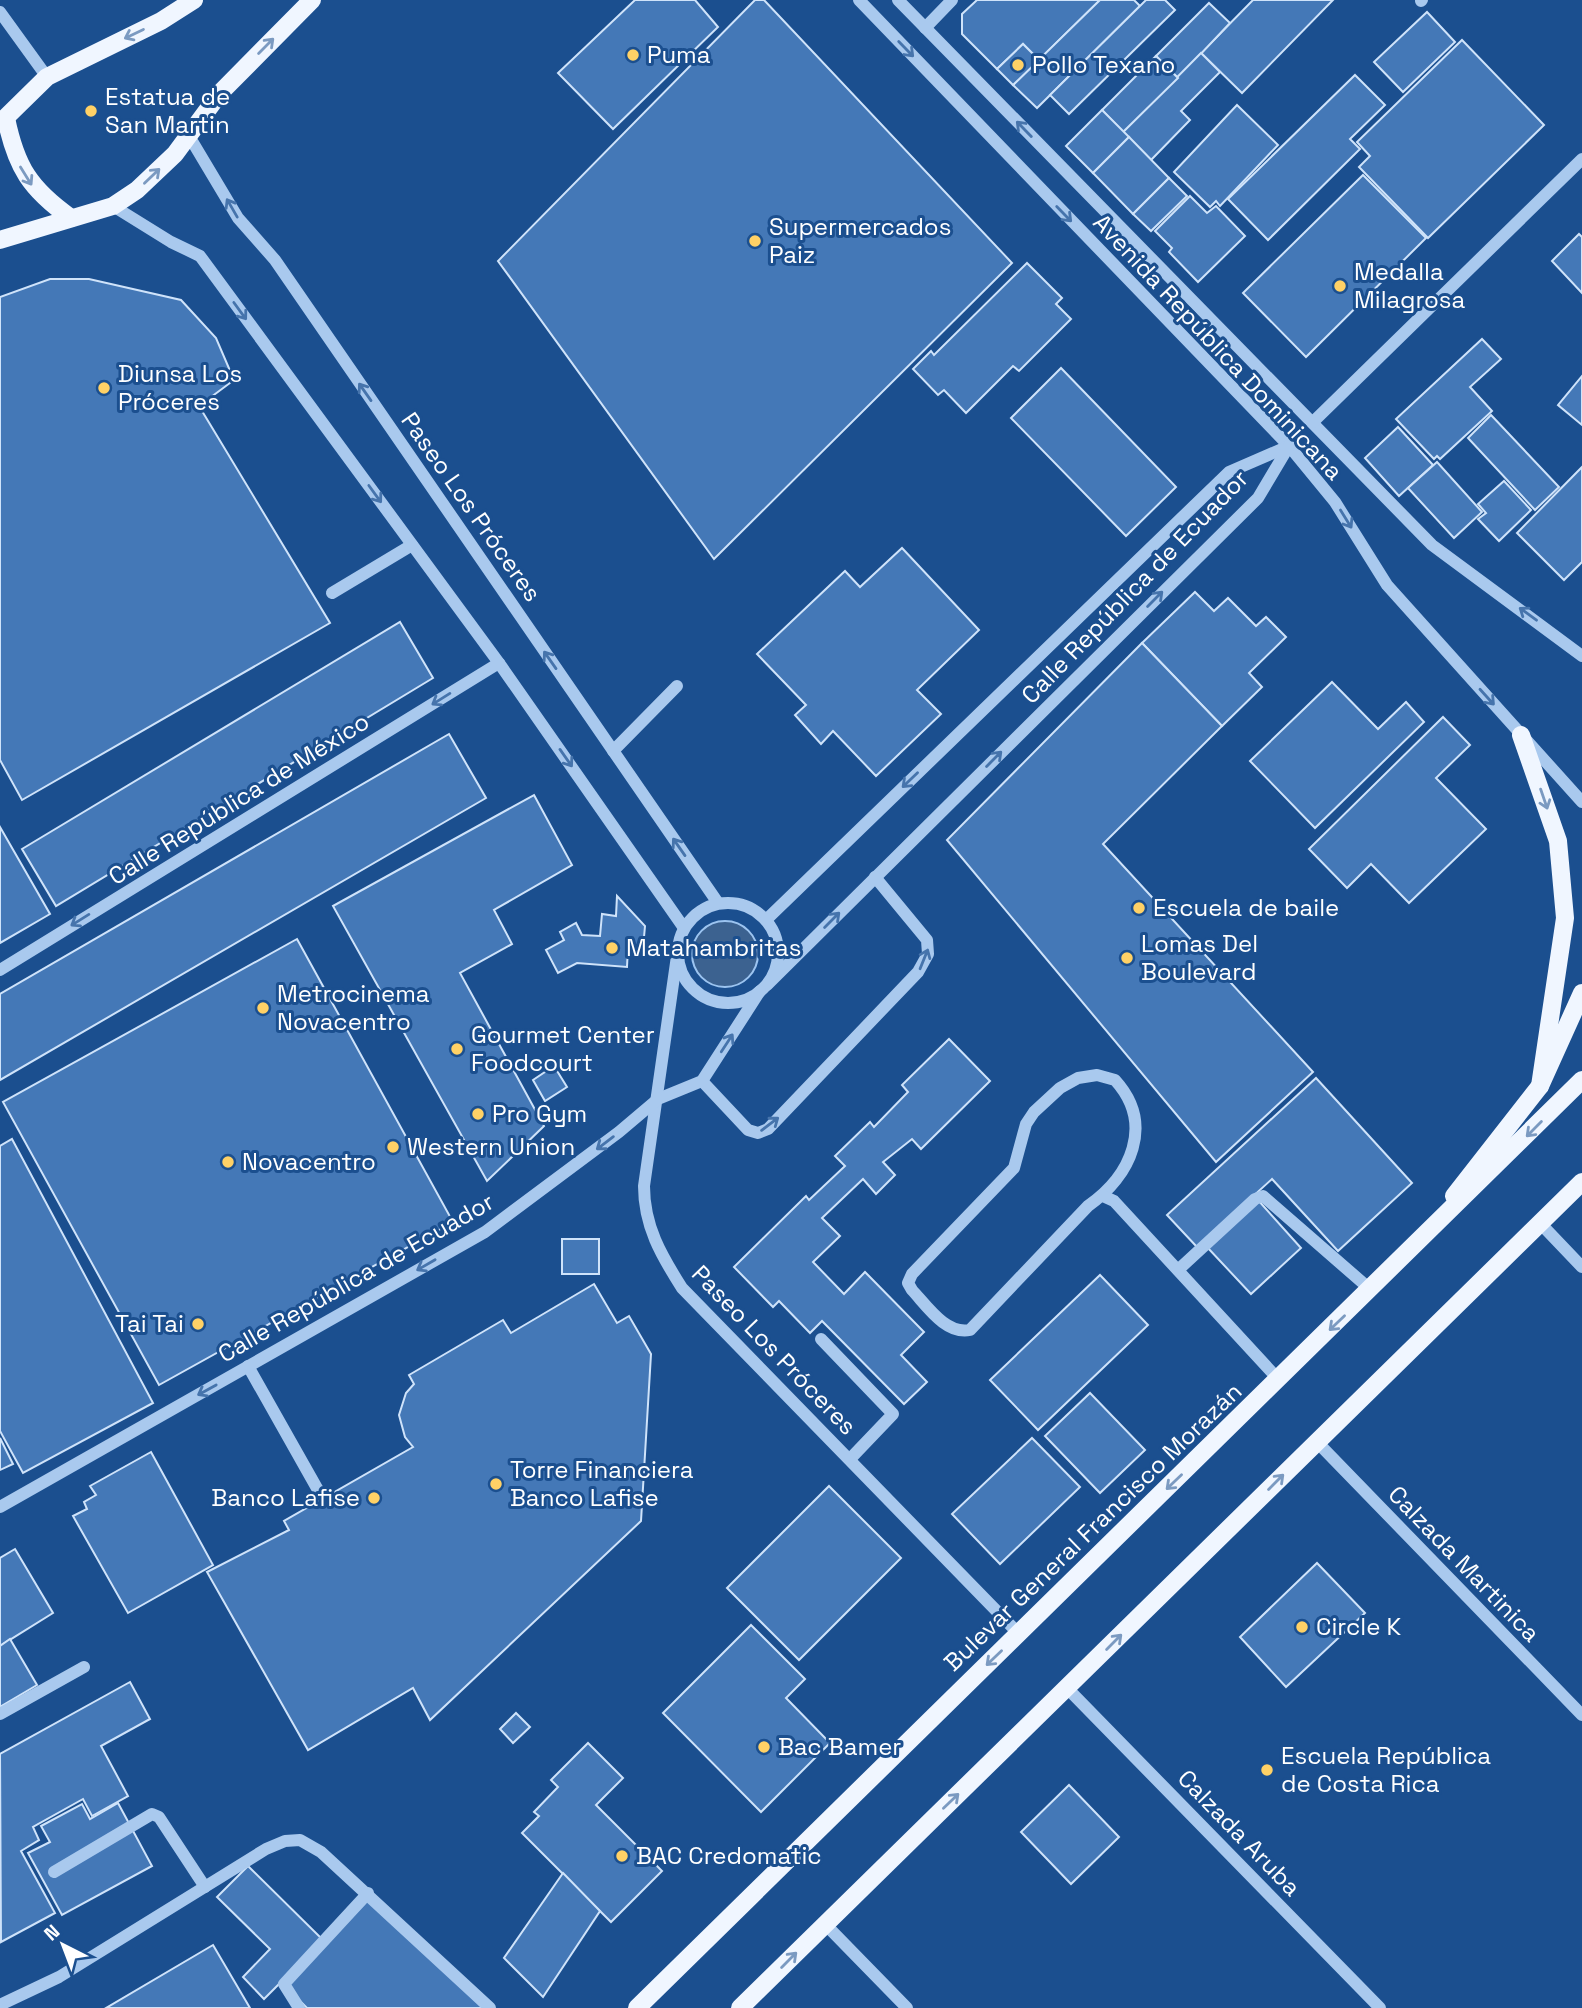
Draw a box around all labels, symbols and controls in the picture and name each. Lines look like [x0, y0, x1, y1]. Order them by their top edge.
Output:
one-way arrow [124, 28, 145, 41]
one-way arrow [257, 38, 274, 55]
place label: Puma [647, 39, 711, 70]
one-way arrow [898, 40, 915, 57]
marker: Puma [625, 47, 641, 63]
place label: Pollo Texano [1032, 49, 1175, 80]
marker: Pollo Texano [1010, 57, 1026, 73]
place label: Estatua de San Martin [105, 81, 230, 140]
marker: Estatua de San Martin [83, 103, 99, 119]
one-way arrow [1016, 121, 1033, 138]
one-way arrow [19, 166, 34, 185]
one-way arrow [143, 168, 160, 185]
one-way arrow [225, 198, 239, 218]
one-way arrow [1055, 205, 1072, 222]
street label: Avenida República Dominicana [1087, 207, 1350, 486]
place label: Supermercados Paiz [769, 211, 951, 270]
marker: Supermercados Paiz [747, 233, 763, 249]
place label: Medalla Milagrosa [1354, 256, 1465, 315]
marker: Medalla Milagrosa [1332, 278, 1348, 294]
one-way arrow [233, 301, 247, 320]
place label: Diunsa Los Próceres [118, 358, 242, 417]
marker: Diunsa Los Próceres [96, 380, 112, 396]
one-way arrow [358, 383, 373, 402]
street label: Paseo Los Próceres [394, 406, 548, 607]
street label: Calle República de Ecuador [1015, 463, 1255, 710]
one-way arrow [367, 485, 382, 503]
one-way arrow [1339, 509, 1353, 529]
one-way arrow [1146, 591, 1163, 608]
one-way arrow [1519, 607, 1538, 621]
one-way arrow [543, 651, 557, 670]
one-way arrow [1479, 688, 1495, 706]
one-way arrow [432, 692, 452, 706]
street label: Calle República de México [103, 705, 375, 892]
one-way arrow [559, 748, 573, 767]
one-way arrow [985, 751, 1002, 768]
one-way arrow [902, 771, 919, 788]
one-way arrow [1538, 788, 1551, 810]
one-way arrow [672, 838, 686, 857]
place label: Escuela de baile [1153, 892, 1339, 923]
marker: Escuela de baile [1131, 900, 1147, 916]
one-way arrow [823, 911, 840, 928]
one-way arrow [71, 914, 91, 928]
place label: Lomas Del Boulevard [1141, 928, 1258, 987]
place label: Matahambritas [626, 932, 801, 963]
marker: Matahambritas [604, 940, 620, 956]
one-way arrow [918, 949, 931, 970]
marker: Lomas Del Boulevard [1119, 950, 1135, 966]
place label: Metrocinema Novacentro [277, 978, 430, 1037]
marker: Metrocinema Novacentro [255, 1000, 271, 1016]
place label: Gourmet Center Foodcourt [471, 1019, 655, 1078]
one-way arrow [719, 1034, 734, 1053]
marker: Gourmet Center Foodcourt [449, 1041, 465, 1057]
place label: Pro Gym [492, 1098, 587, 1129]
marker: Pro Gym [470, 1106, 486, 1122]
one-way arrow [761, 1117, 779, 1132]
one-way arrow [1525, 1120, 1542, 1137]
place label: Western Union [407, 1131, 575, 1162]
one-way arrow [597, 1135, 615, 1150]
marker: Western Union [385, 1139, 401, 1155]
place label: Novacentro [242, 1146, 376, 1177]
marker: Novacentro [220, 1154, 236, 1170]
street label: Calle República de Ecuador [212, 1186, 499, 1369]
one-way arrow [416, 1258, 436, 1272]
street label: Paseo Los Próceres [685, 1258, 863, 1441]
place label: Tai Tai [115, 1308, 184, 1339]
one-way arrow [1329, 1314, 1346, 1331]
marker: Tai Tai [190, 1316, 206, 1332]
street label: Bulevar General Francisco Morazán [937, 1376, 1248, 1678]
one-way arrow [197, 1383, 217, 1397]
place label: Torre Financiera Banco Lafise [510, 1454, 694, 1513]
one-way arrow [1166, 1473, 1183, 1490]
one-way arrow [1267, 1474, 1284, 1491]
marker: Torre Financiera Banco Lafise [488, 1476, 504, 1492]
street label: Calzada Martinica [1382, 1479, 1547, 1649]
place label: Banco Lafise [211, 1482, 360, 1513]
marker: Banco Lafise [366, 1490, 382, 1506]
place label: Circle K [1316, 1611, 1402, 1642]
marker: Circle K [1294, 1619, 1310, 1635]
one-way arrow [1105, 1634, 1122, 1651]
one-way arrow [986, 1650, 1003, 1667]
place label: Bac Bamer [778, 1731, 901, 1762]
marker: Bac Bamer [756, 1739, 772, 1755]
place label: Escuela República de Costa Rica [1281, 1740, 1491, 1799]
marker: Escuela República de Costa Rica [1259, 1762, 1275, 1778]
street label: Calzada Aruba [1171, 1763, 1308, 1903]
one-way arrow [942, 1793, 959, 1810]
place label: BAC Credomatic [636, 1840, 822, 1871]
marker: BAC Credomatic [614, 1848, 630, 1864]
north arrow [28, 1910, 98, 1980]
text: N [39, 1919, 65, 1946]
one-way arrow [780, 1952, 797, 1969]

